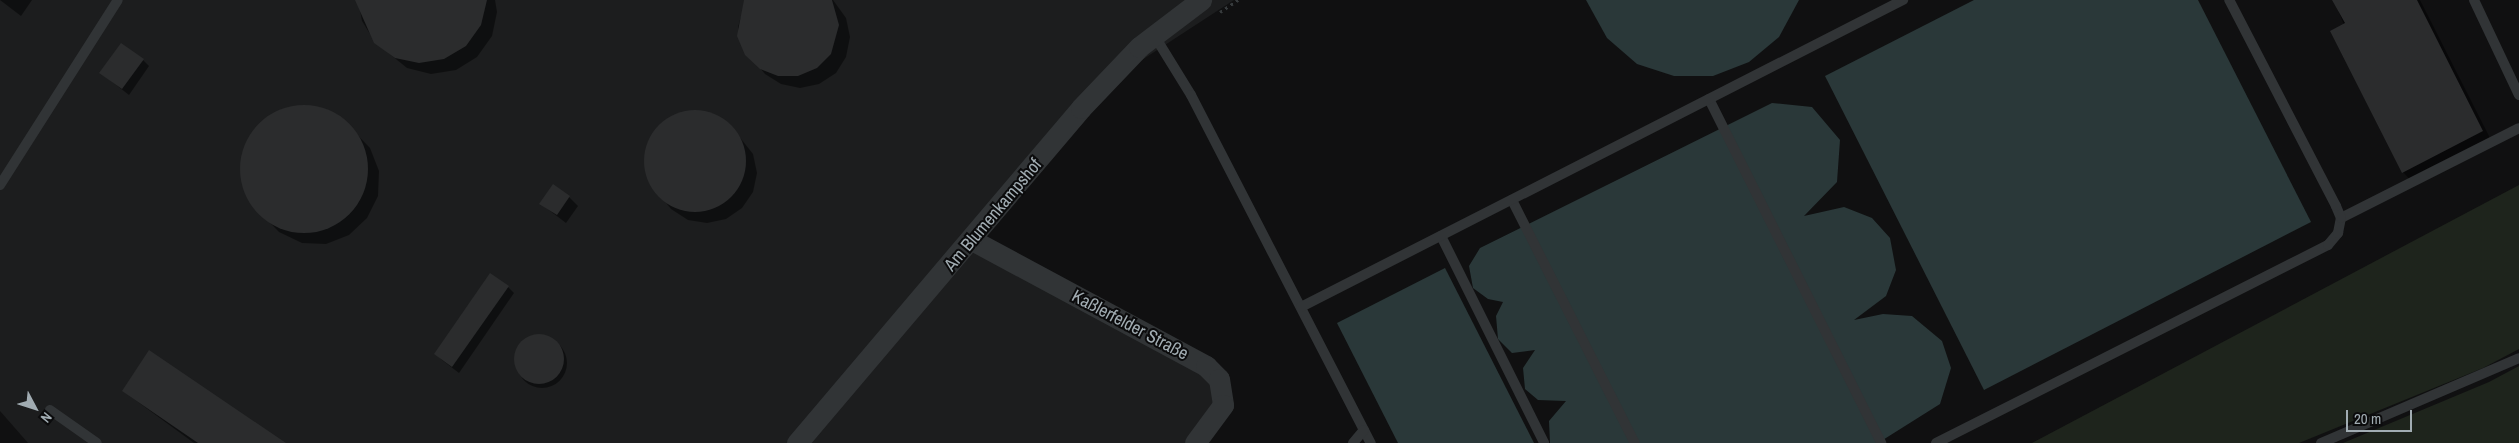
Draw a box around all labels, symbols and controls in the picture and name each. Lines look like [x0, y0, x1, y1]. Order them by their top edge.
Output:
street label: Am Blumenkampshof [940, 154, 1046, 276]
street label: Kaßlerfelder Straße [1068, 285, 1192, 365]
north arrow [10, 383, 60, 433]
scale bar [2349, 400, 2415, 432]
text: 20 m [2354, 408, 2381, 429]
text: N [37, 409, 56, 427]

